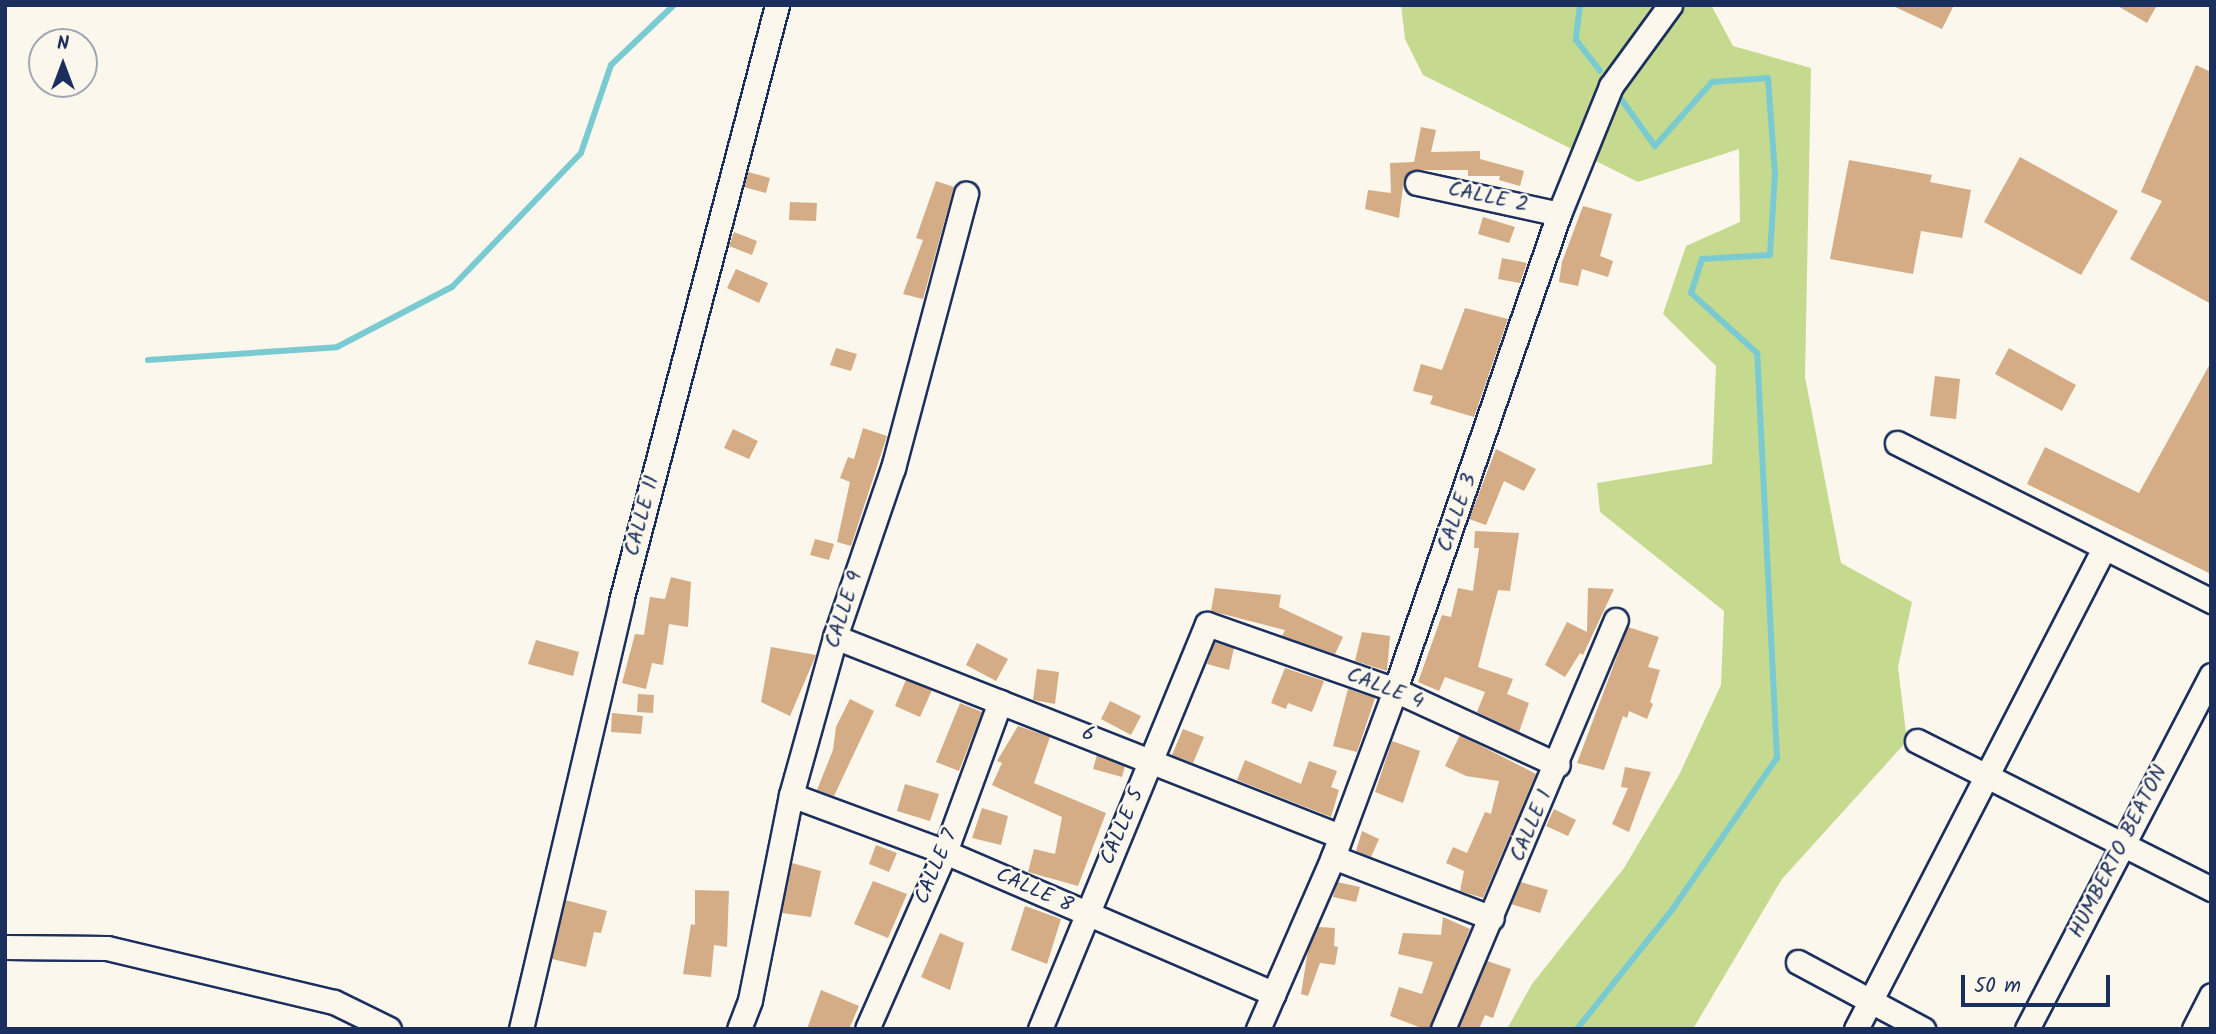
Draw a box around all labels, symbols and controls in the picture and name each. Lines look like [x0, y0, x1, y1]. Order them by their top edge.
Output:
north arrow [28, 28, 98, 98]
text: N [57, 29, 69, 59]
street label: CALLE 2 [1446, 177, 1530, 219]
street label: CALLE 3 [1433, 471, 1483, 555]
street label: CALLE 11 [620, 473, 666, 559]
street label: CALLE 9 [821, 568, 869, 652]
street label: CALLE 4 [1343, 663, 1427, 715]
street label: 6 [1078, 721, 1098, 749]
street label: HUMBERTO BEATON [2065, 761, 2173, 943]
street label: CALLE 5 [1096, 785, 1150, 869]
street label: CALLE 1 [1506, 786, 1558, 866]
street label: CALLE 7 [910, 826, 964, 908]
street label: CALLE 8 [992, 863, 1076, 919]
scale bar [1964, 960, 2113, 1004]
text: 50 m [1974, 970, 2021, 1003]

